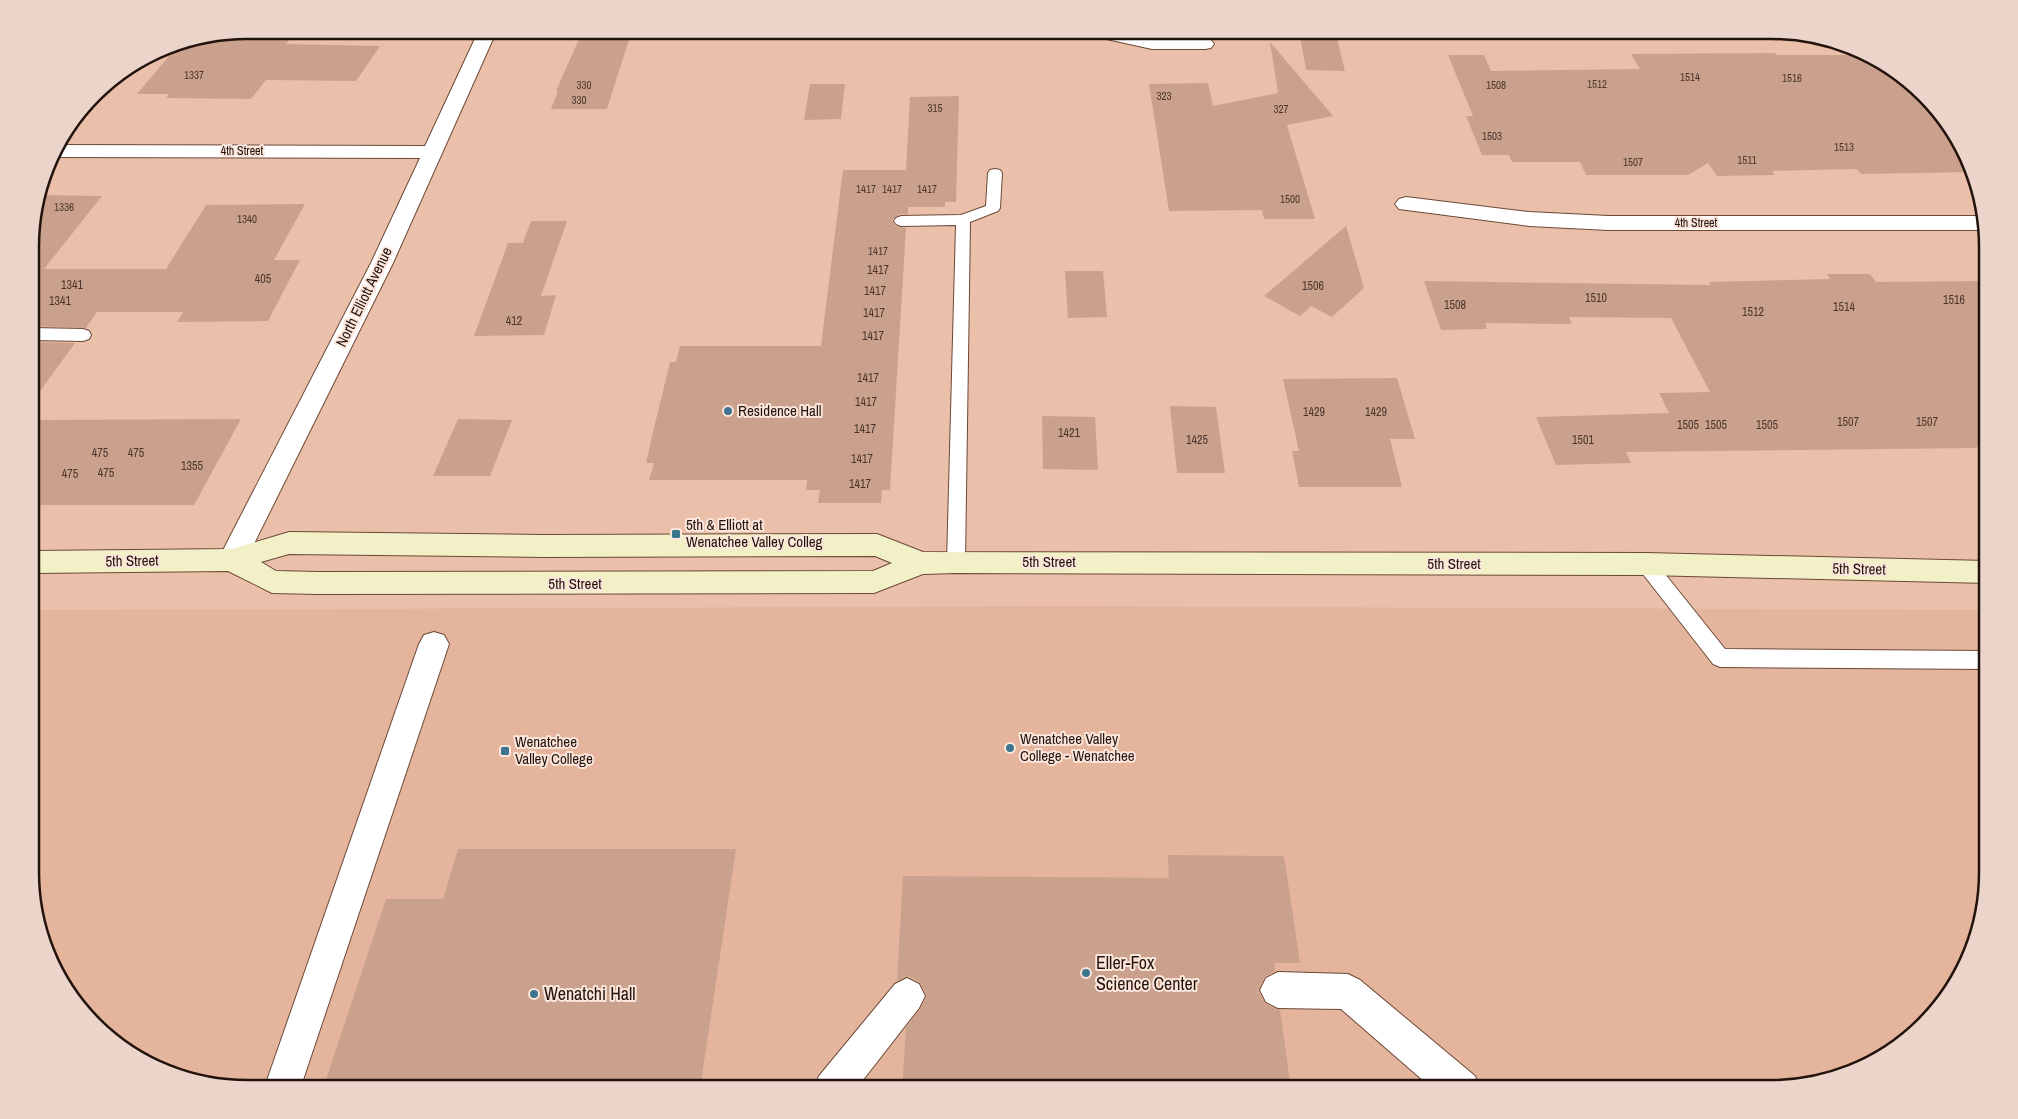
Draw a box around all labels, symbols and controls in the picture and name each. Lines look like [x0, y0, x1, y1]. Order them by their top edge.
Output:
house number: 1337 [184, 68, 204, 82]
house number: 1514 [1680, 70, 1700, 84]
house number: 1516 [1782, 71, 1802, 85]
house number: 1512 [1587, 77, 1607, 91]
house number: 330 [576, 78, 592, 92]
house number: 1508 [1486, 78, 1506, 92]
house number: 323 [1156, 89, 1172, 103]
house number: 330 [571, 93, 587, 107]
house number: 315 [927, 101, 943, 115]
house number: 327 [1273, 102, 1289, 116]
house number: 1503 [1482, 129, 1502, 143]
house number: 1513 [1834, 140, 1854, 154]
street label: 4th Street [221, 143, 264, 159]
house number: 1511 [1737, 153, 1757, 167]
house number: 1507 [1623, 155, 1643, 169]
house number: 1417 [856, 182, 876, 196]
house number: 1417 [882, 182, 902, 196]
house number: 1417 [917, 182, 937, 196]
house number: 1500 [1280, 192, 1300, 206]
house number: 1336 [54, 200, 74, 214]
house number: 1340 [237, 212, 257, 226]
street label: 4th Street [1675, 215, 1718, 231]
street label: North Elliott Avenue [330, 243, 397, 350]
house number: 1417 [868, 244, 888, 258]
house number: 1417 [867, 262, 889, 278]
house number: 405 [255, 271, 272, 287]
house number: 1341 [61, 277, 83, 293]
house number: 1506 [1302, 278, 1324, 294]
house number: 1417 [864, 283, 886, 299]
house number: 1510 [1585, 290, 1607, 306]
house number: 1516 [1943, 292, 1965, 308]
house number: 1341 [49, 293, 71, 309]
house number: 1508 [1444, 297, 1466, 313]
house number: 1514 [1833, 299, 1855, 315]
house number: 1512 [1742, 304, 1764, 320]
house number: 1417 [863, 305, 885, 321]
house number: 412 [506, 313, 522, 329]
house number: 1417 [862, 328, 884, 344]
house number: 1417 [857, 370, 879, 386]
house number: 1417 [855, 394, 877, 410]
place label: Residence Hall [738, 400, 821, 421]
house number: 1429 [1303, 404, 1325, 420]
house number: 1429 [1365, 404, 1387, 420]
marker: Residence Hall [722, 405, 734, 417]
house number: 1507 [1837, 414, 1859, 430]
house number: 1507 [1916, 414, 1938, 430]
house number: 1505 [1677, 417, 1699, 433]
house number: 1505 [1705, 417, 1727, 433]
house number: 1505 [1756, 417, 1778, 433]
house number: 1417 [854, 421, 876, 437]
house number: 1421 [1058, 425, 1080, 441]
house number: 1425 [1186, 432, 1208, 448]
house number: 1501 [1572, 432, 1594, 448]
house number: 475 [92, 445, 109, 461]
house number: 475 [128, 445, 145, 461]
house number: 1417 [851, 451, 873, 467]
house number: 1355 [181, 458, 203, 474]
house number: 475 [98, 465, 115, 481]
house number: 475 [62, 466, 79, 482]
house number: 1417 [849, 476, 871, 492]
place label: 5th & Elliott at Wenatchee Valley Colleg [686, 514, 822, 552]
marker: 5th & Elliott at Wenatchee Valley Colleg [670, 528, 682, 540]
street label: 5th Street [105, 550, 159, 571]
street label: 5th Street [1022, 551, 1076, 572]
street label: 5th Street [1427, 553, 1481, 574]
street label: 5th Street [1832, 558, 1886, 579]
street label: 5th Street [548, 573, 602, 594]
place label: Wenatchee Valley College - Wenatchee [1020, 728, 1135, 766]
place label: Wenatchee Valley College [515, 731, 593, 769]
marker: Wenatchee Valley College - Wenatchee [1004, 742, 1016, 754]
marker: Wenatchee Valley College [499, 745, 511, 757]
place label: Eller-Fox Science Center [1096, 950, 1198, 996]
marker: Eller-Fox Science Center [1080, 967, 1092, 979]
place label: Wenatchi Hall [544, 981, 636, 1006]
marker: Wenatchi Hall [528, 988, 540, 1000]

